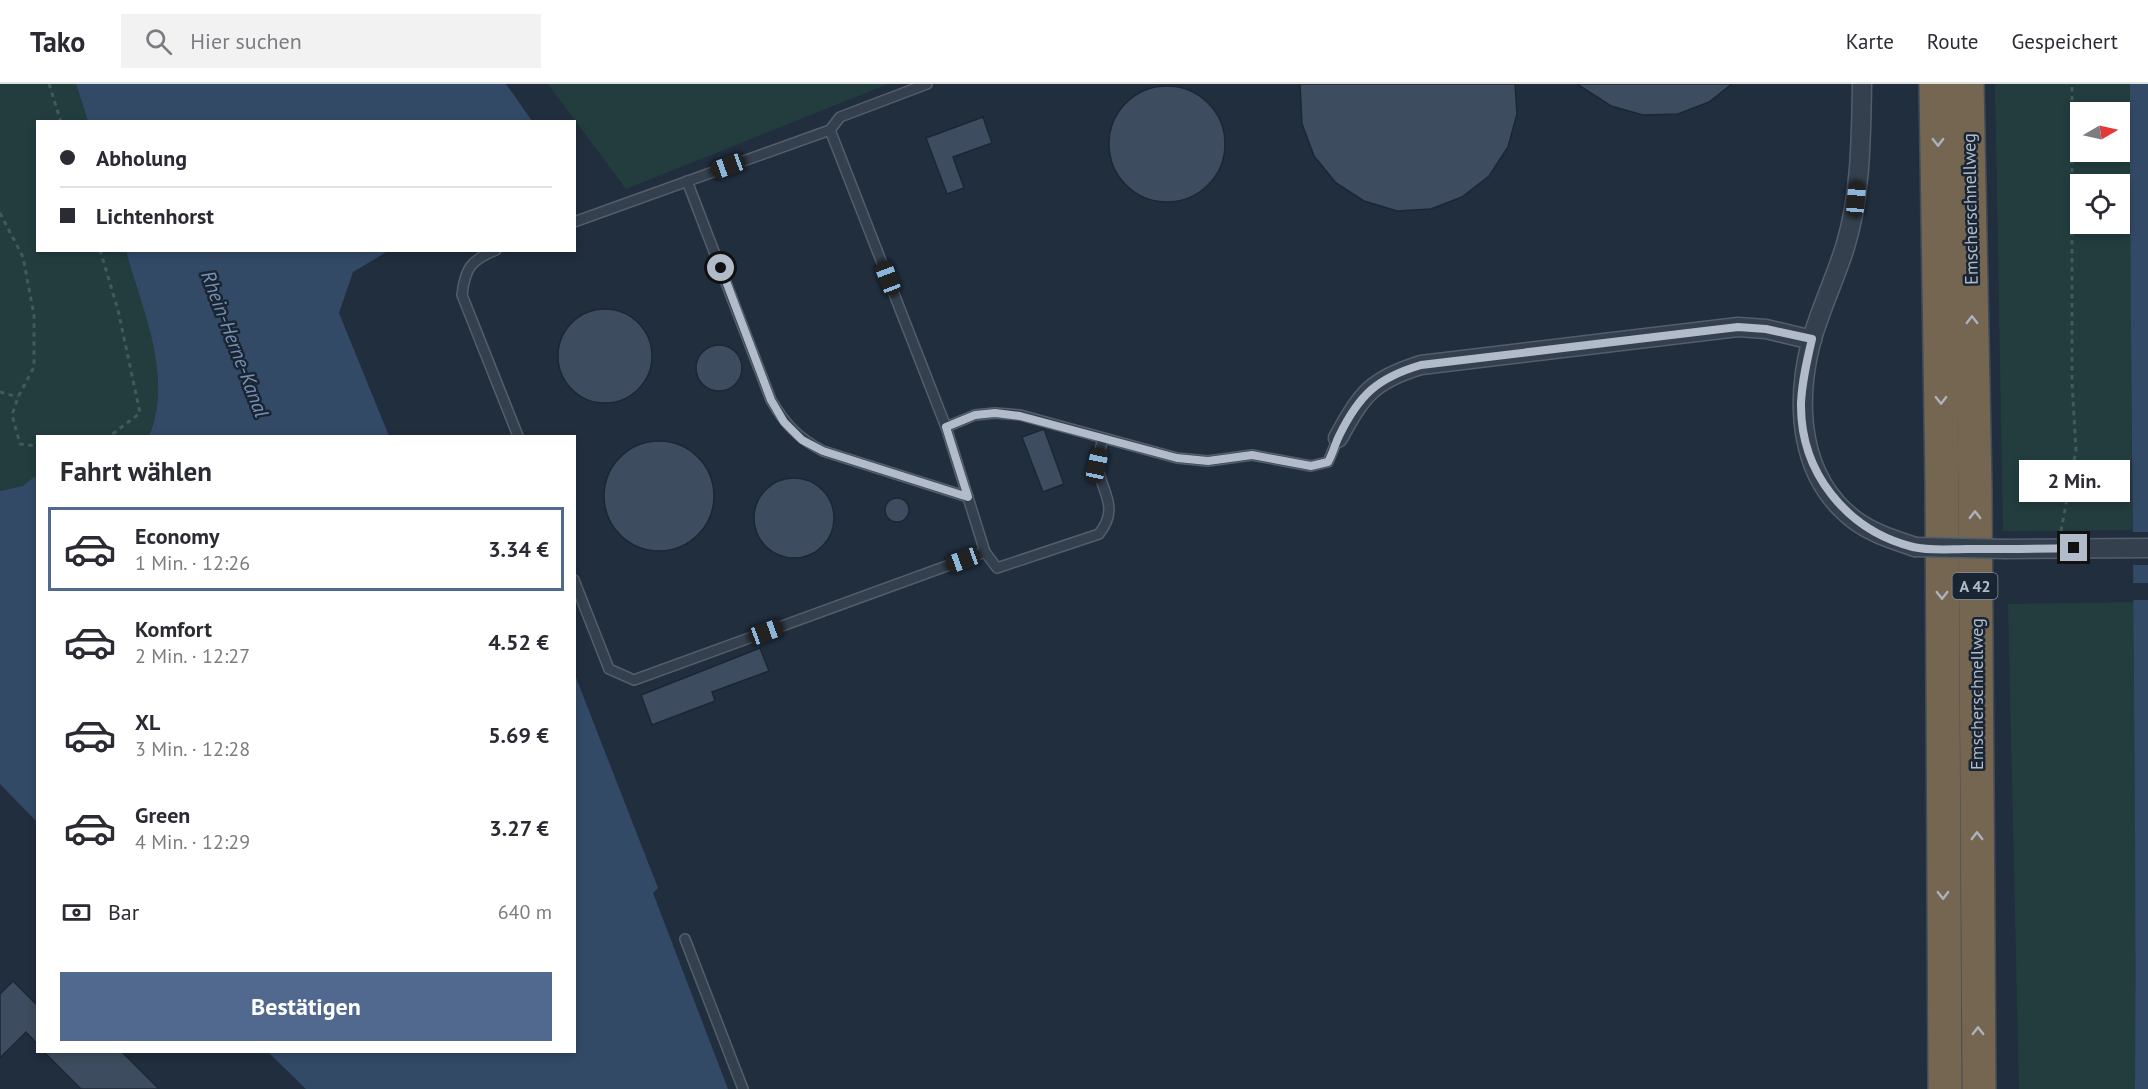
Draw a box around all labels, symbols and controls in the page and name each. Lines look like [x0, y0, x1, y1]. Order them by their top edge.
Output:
search box [121, 14, 541, 68]
text: Tako [30, 23, 85, 60]
icon: search [142, 25, 175, 58]
text: Hier suchen [190, 27, 302, 55]
text: Karte [1846, 28, 1894, 55]
text: Route [1927, 28, 1978, 55]
text: Gespeichert [2011, 28, 2118, 55]
north arrow [2070, 102, 2130, 162]
map controls [2070, 102, 2130, 234]
street label: Emscherschnellweg [1957, 133, 1983, 285]
one-way arrow [1932, 138, 1944, 147]
text: Abholung [96, 144, 187, 172]
car [708, 151, 748, 181]
button: locate [2070, 174, 2130, 234]
car [1845, 180, 1867, 218]
text: Lichtenhorst [96, 202, 214, 230]
route start [707, 254, 734, 281]
car [873, 258, 903, 298]
water label: Rhein-Herne-Kanal [195, 267, 275, 422]
one-way arrow [1966, 315, 1978, 324]
one-way arrow [1935, 396, 1947, 405]
car [1084, 446, 1110, 484]
text: Fahrt wählen [60, 454, 212, 488]
callout: 2 Min. [2018, 461, 2130, 503]
text: 2 Min. [2048, 468, 2101, 494]
one-way arrow [1969, 510, 1981, 519]
icon: car [63, 522, 117, 576]
text: Economy [135, 522, 219, 550]
route end [2060, 534, 2087, 561]
text: 3.34 € [488, 535, 549, 563]
car [943, 545, 983, 575]
text: 1 Min. · 12:26 [135, 550, 250, 576]
road number: A 42 [1952, 573, 1998, 599]
one-way arrow [1936, 591, 1948, 600]
icon: car [63, 615, 117, 669]
text: Komfort [135, 615, 212, 643]
car [746, 617, 786, 647]
street label: Emscherschnellweg [1965, 618, 1988, 770]
text: 4.52 € [488, 628, 549, 656]
text: 2 Min. · 12:27 [135, 643, 250, 669]
icon: car [63, 708, 117, 762]
text: XL [135, 708, 160, 736]
text: 5.69 € [488, 721, 549, 749]
text: 3 Min. · 12:28 [135, 736, 250, 762]
icon: car [63, 801, 117, 855]
text: Green [135, 801, 190, 829]
text: 3.27 € [489, 814, 549, 842]
text: 4 Min. · 12:29 [135, 829, 250, 855]
one-way arrow [1971, 831, 1983, 840]
one-way arrow [1937, 891, 1949, 900]
icon: cash [60, 896, 93, 929]
text: Bar [108, 898, 139, 926]
text: 640 m [498, 899, 552, 925]
button: Bestätigen [60, 972, 552, 1041]
one-way arrow [1972, 1026, 1985, 1035]

